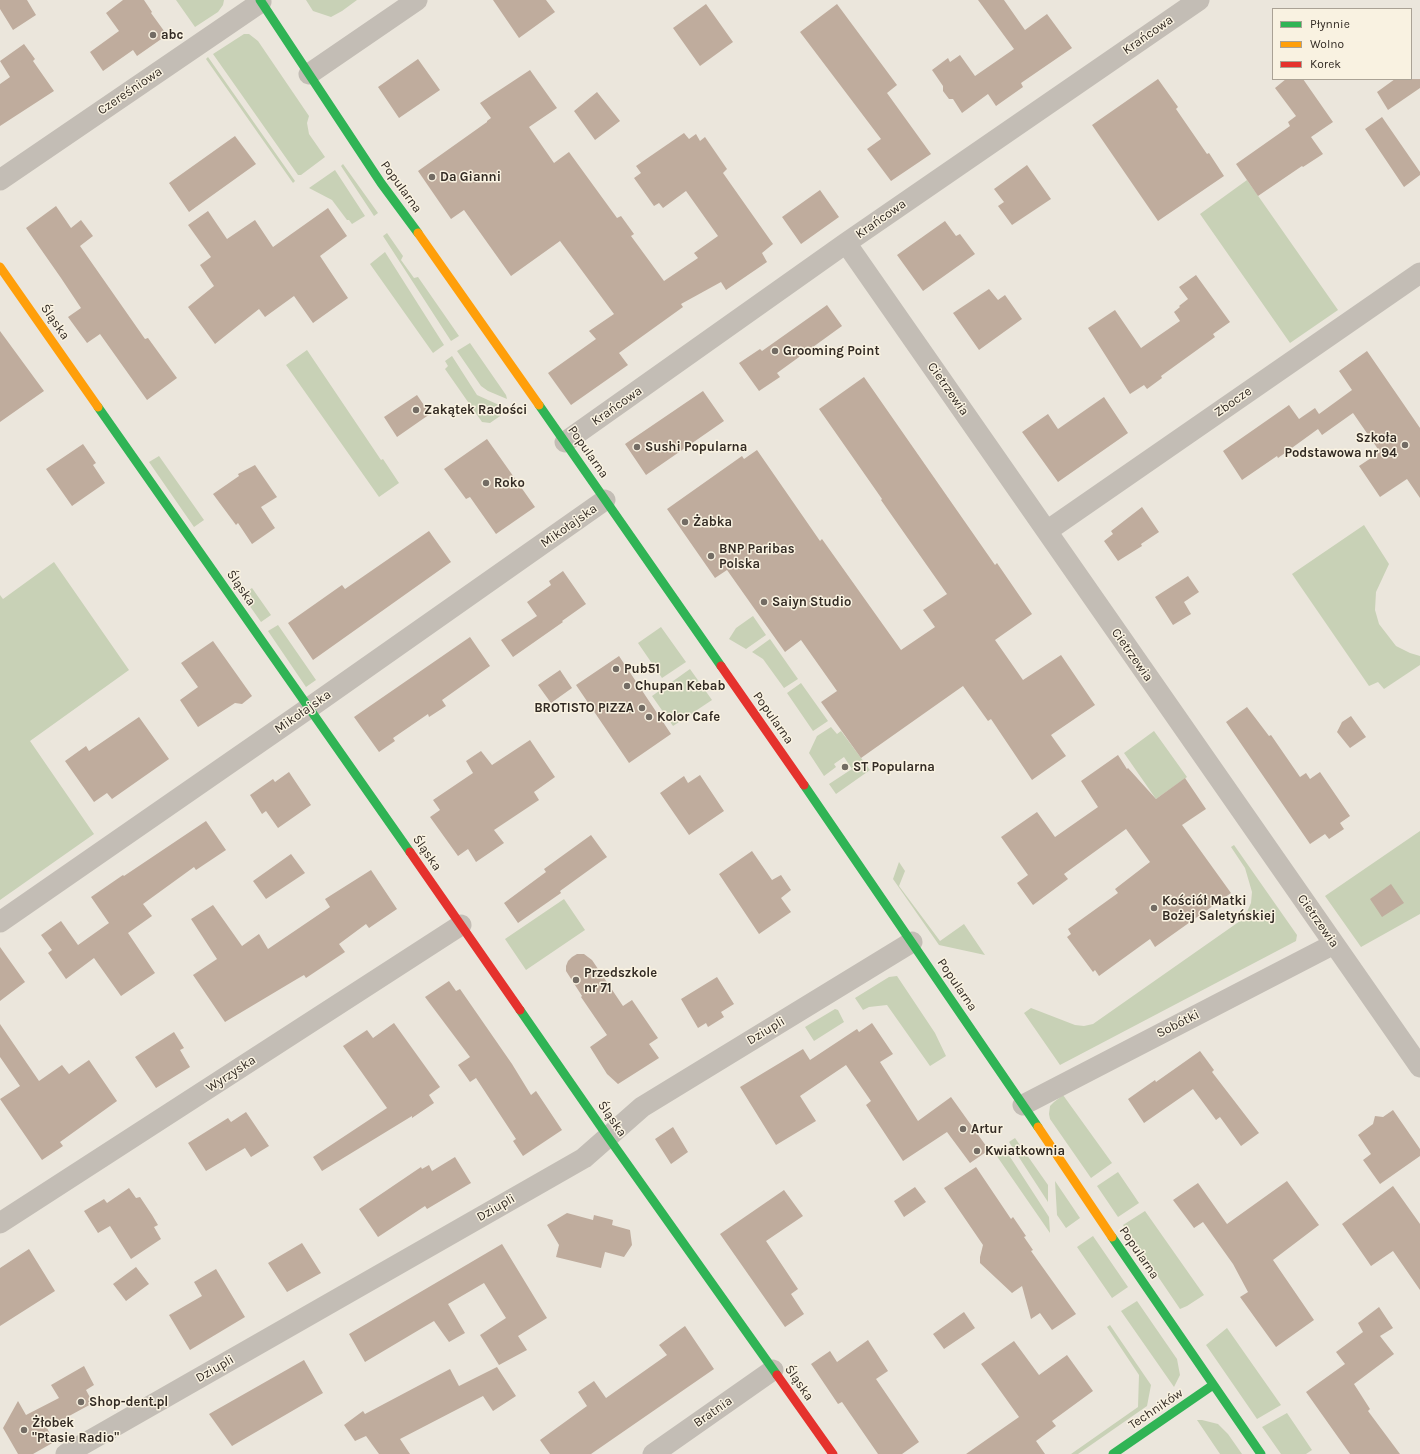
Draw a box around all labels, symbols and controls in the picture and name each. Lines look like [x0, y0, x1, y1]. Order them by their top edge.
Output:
legend [1272, 8, 1412, 80]
street label: Krańcowa [1120, 12, 1176, 58]
text: Płynnie [1310, 17, 1350, 31]
place label: abc [161, 27, 183, 43]
marker: abc [148, 30, 158, 40]
text: Wolno [1310, 37, 1344, 51]
text: Korek [1310, 57, 1341, 71]
street label: Czereśniowa [95, 64, 165, 118]
street label: Popularna [377, 158, 425, 216]
place label: Da Gianni [440, 169, 501, 185]
marker: Da Gianni [427, 172, 437, 182]
street label: Krańcowa [853, 196, 909, 242]
street label: Śląska [37, 301, 73, 343]
place label: Grooming Point [783, 343, 880, 359]
marker: Grooming Point [770, 346, 780, 356]
street label: Cietrzewia [924, 359, 972, 419]
street label: Krańcowa [589, 383, 645, 429]
street label: Zbocze [1211, 384, 1255, 420]
place label: Zakątek Radości [424, 402, 527, 418]
marker: Zakątek Radości [411, 405, 421, 415]
street label: Popularna [564, 423, 612, 481]
place label: Szkoła Podstawowa nr 94 [1284, 430, 1397, 461]
place label: Sushi Popularna [645, 439, 747, 455]
marker: Szkoła Podstawowa nr 94 [1400, 440, 1410, 450]
marker: Sushi Popularna [632, 442, 642, 452]
place label: Roko [494, 475, 525, 491]
marker: Roko [481, 478, 491, 488]
street label: Mikołajska [538, 501, 600, 551]
place label: Żabka [693, 514, 732, 530]
marker: Żabka [680, 517, 690, 527]
place label: BNP Paribas Polska [719, 541, 795, 572]
marker: BNP Paribas Polska [706, 551, 716, 561]
street label: Śląska [223, 567, 259, 609]
place label: Saiyn Studio [772, 594, 851, 610]
marker: Saiyn Studio [759, 597, 769, 607]
street label: Cietrzewia [1108, 625, 1156, 685]
place label: Pub51 [624, 661, 660, 677]
marker: Pub51 [611, 664, 621, 674]
place label: Chupan Kebab [635, 678, 725, 694]
marker: Chupan Kebab [622, 681, 632, 691]
street label: Mikołajska [272, 687, 334, 737]
street label: Popularna [749, 689, 797, 747]
place label: BROTISTO PIZZA [534, 700, 634, 716]
marker: BROTISTO PIZZA [637, 703, 647, 713]
place label: Kolor Cafe [657, 709, 720, 725]
marker: Kolor Cafe [644, 712, 654, 722]
place label: ST Popularna [853, 759, 935, 775]
marker: ST Popularna [840, 762, 850, 772]
street label: Śląska [409, 832, 445, 874]
street label: Cietrzewia [1294, 891, 1342, 951]
place label: Kościół Matki Bożej Saletyńskiej [1162, 893, 1275, 924]
marker: Kościół Matki Bożej Saletyńskiej [1149, 903, 1159, 913]
street label: Popularna [934, 956, 980, 1014]
place label: Przedszkole nr 71 [584, 965, 657, 996]
marker: Przedszkole nr 71 [571, 975, 581, 985]
street label: Sobótki [1154, 1007, 1202, 1041]
street label: Dziupli [744, 1014, 788, 1048]
street label: Wyrzyska [203, 1052, 259, 1096]
street label: Śląska [594, 1098, 630, 1140]
place label: Artur [971, 1121, 1003, 1137]
marker: Artur [958, 1124, 968, 1134]
place label: Kwiatkownia [985, 1143, 1065, 1159]
marker: Kwiatkownia [972, 1146, 982, 1156]
street label: Dziupli [474, 1191, 518, 1225]
street label: Popularna [1116, 1224, 1162, 1282]
street label: Dziupli [193, 1352, 237, 1386]
street label: Śląska [781, 1362, 817, 1404]
street label: Techników [1126, 1385, 1186, 1433]
street label: Bratnia [691, 1393, 735, 1431]
place label: Shop-dent.pl [89, 1394, 168, 1410]
marker: Shop-dent.pl [76, 1397, 86, 1407]
place label: Żłobek "Ptasie Radio" [32, 1415, 119, 1446]
marker: Żłobek "Ptasie Radio" [19, 1425, 29, 1435]

